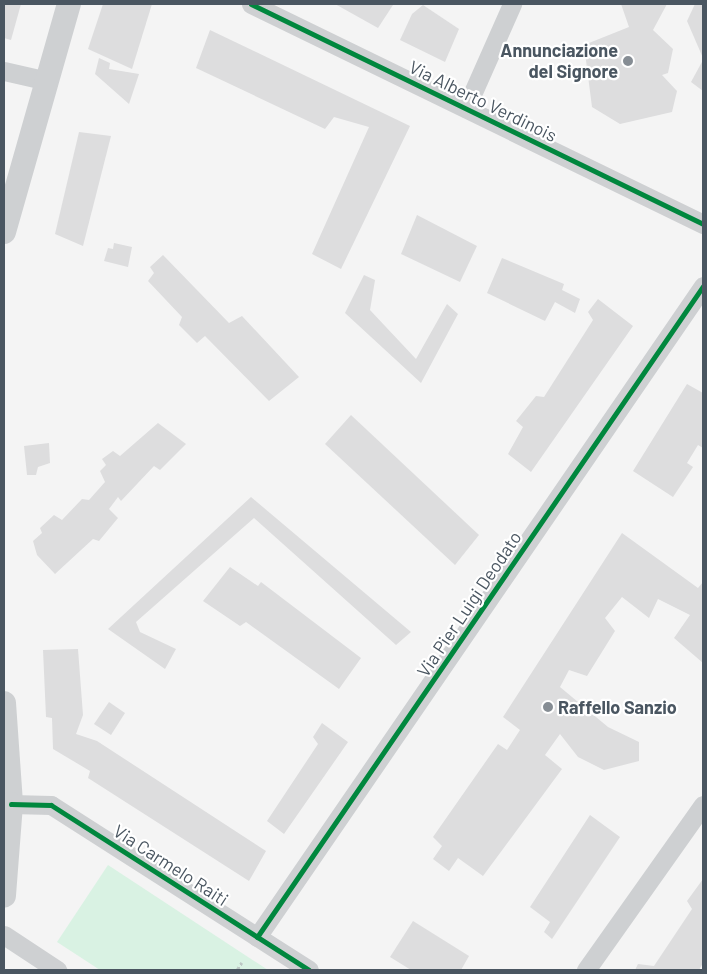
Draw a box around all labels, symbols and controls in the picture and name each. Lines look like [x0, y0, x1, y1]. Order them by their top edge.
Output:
place label: Annunciazione del Signore [500, 40, 618, 82]
marker: Annunciazione del Signore [622, 55, 634, 67]
street label: Via Alberto Verdinois [406, 56, 560, 146]
street label: Via Pier Luigi Deodato [412, 527, 526, 681]
place label: Raffello Sanzio [558, 696, 677, 718]
marker: Raffello Sanzio [542, 701, 554, 713]
street label: Via Carmelo Raiti [110, 820, 232, 910]

